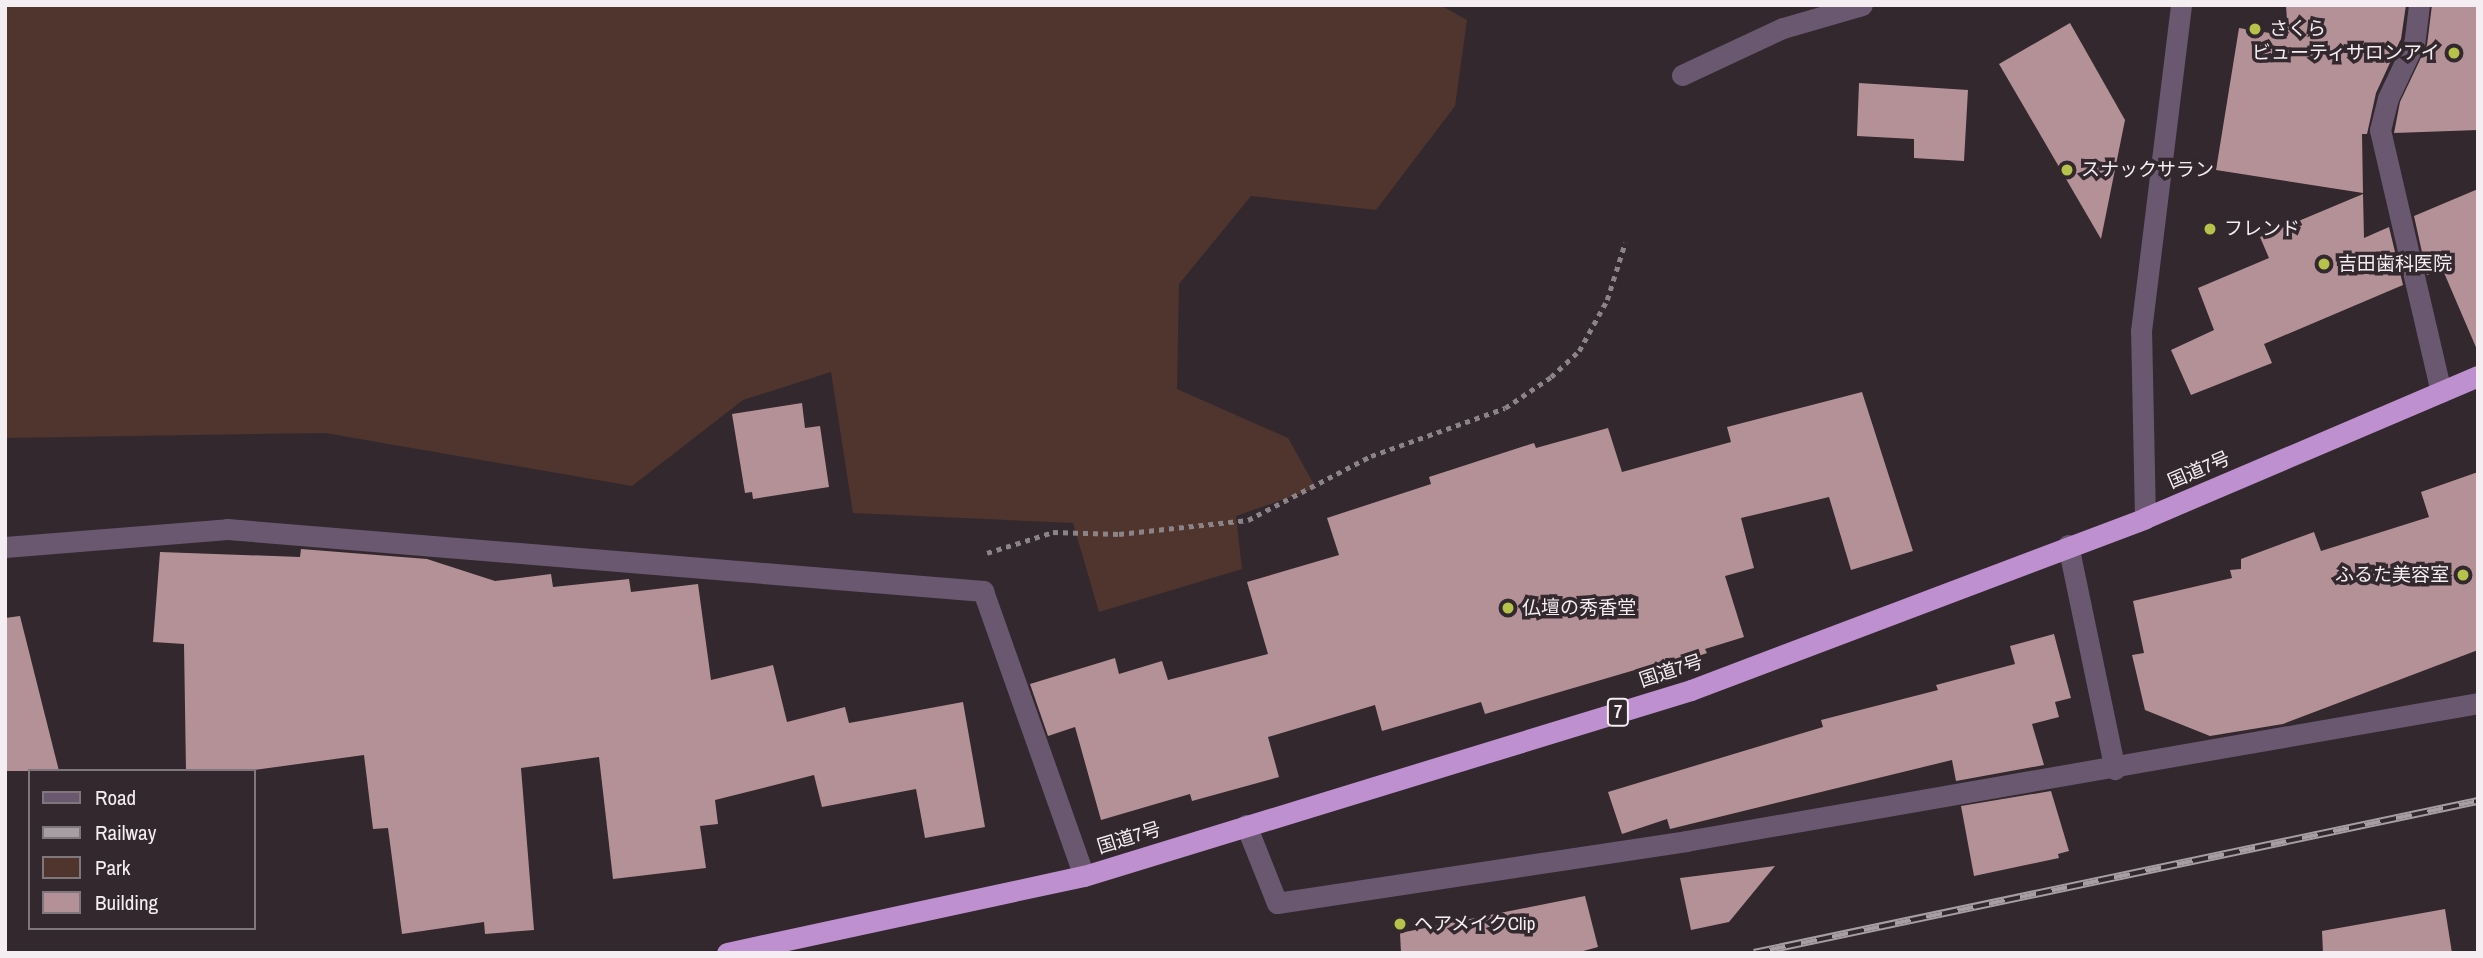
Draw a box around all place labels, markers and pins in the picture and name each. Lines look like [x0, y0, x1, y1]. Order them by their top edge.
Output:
place label: さくら [2269, 18, 2326, 40]
marker: さくら [2247, 21, 2263, 37]
place label: ビューティサロンアイ [2250, 42, 2440, 64]
marker: ビューティサロンアイ [2446, 45, 2462, 61]
place label: スナックサラン [2081, 159, 2214, 181]
marker: スナックサラン [2059, 162, 2075, 178]
place label: フレンド [2224, 218, 2300, 240]
marker: フレンド [2202, 221, 2218, 237]
place label: 吉田歯科医院 [2338, 253, 2452, 275]
marker: 吉田歯科医院 [2316, 256, 2332, 272]
place label: ふるた美容室 [2335, 564, 2449, 586]
marker: ふるた美容室 [2455, 567, 2471, 583]
place label: 仏壇の秀香堂 [1522, 597, 1636, 619]
marker: 仏壇の秀香堂 [1500, 600, 1516, 616]
place label: ヘアメイクClip [1414, 913, 1537, 935]
marker: ヘアメイクClip [1392, 916, 1408, 932]

